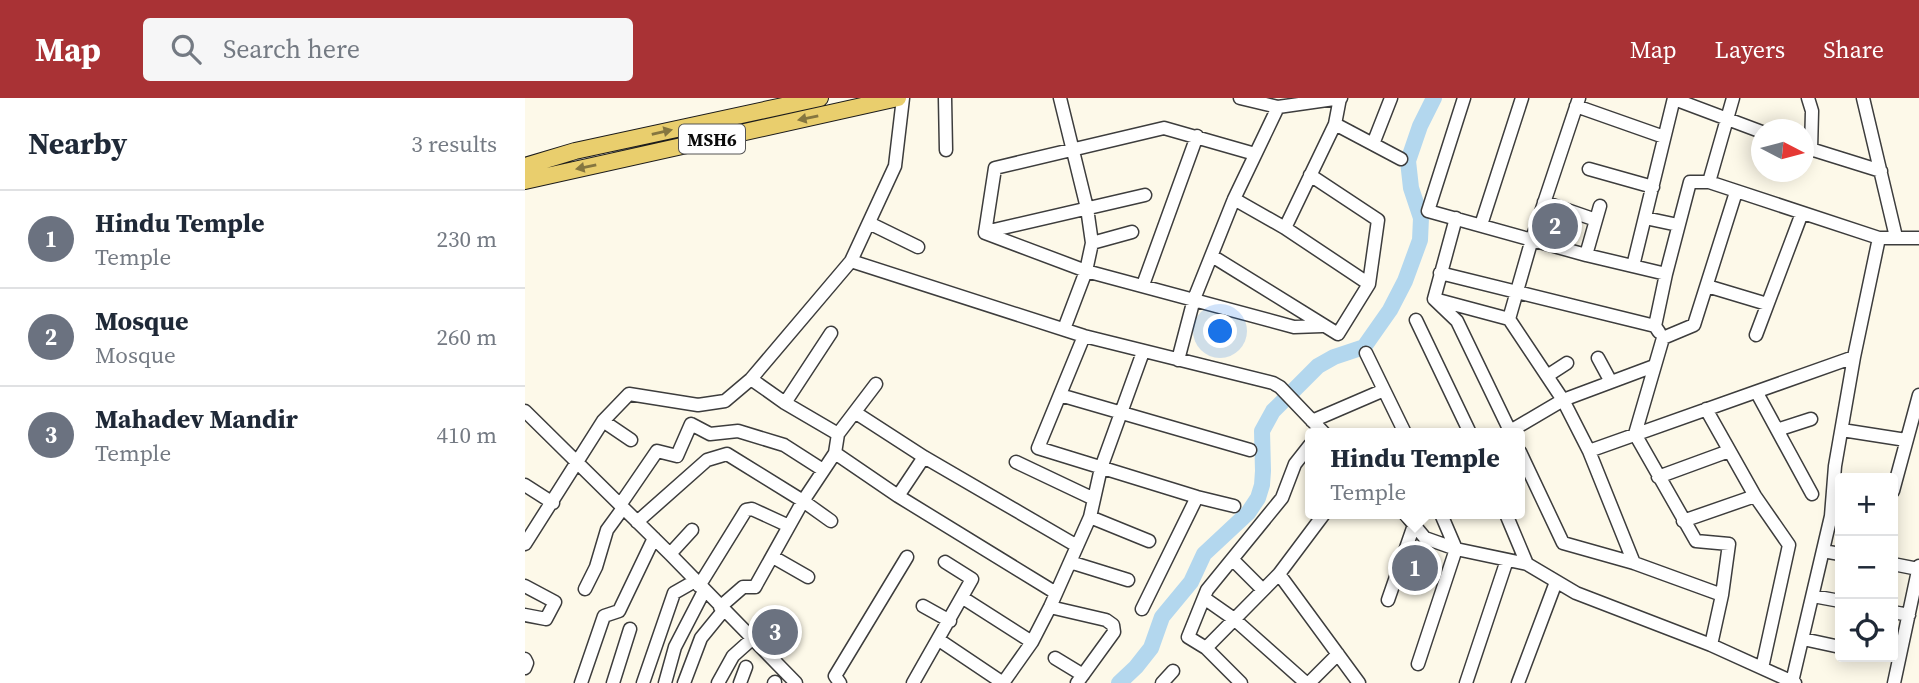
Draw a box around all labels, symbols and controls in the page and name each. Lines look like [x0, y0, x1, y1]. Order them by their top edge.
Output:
search box [143, 18, 633, 81]
text: Map [35, 27, 101, 72]
icon: search [167, 30, 205, 68]
text: Search here [223, 31, 360, 67]
text: Map [1630, 33, 1677, 66]
text: Layers [1715, 33, 1785, 66]
text: Share [1823, 33, 1884, 66]
one-way arrow [797, 113, 819, 124]
north arrow [1751, 119, 1814, 182]
text: Nearby [28, 123, 127, 164]
road number: MSH6 [679, 124, 745, 154]
one-way arrow [651, 126, 673, 137]
text: 3 results [411, 128, 497, 160]
one-way arrow [575, 162, 597, 173]
pin: 2 [1532, 200, 1578, 252]
text: Hindu Temple [95, 205, 265, 241]
text: 1 [45, 223, 57, 255]
text: 230 m [436, 223, 497, 255]
text: Temple [95, 241, 171, 273]
text: Mosque [95, 303, 188, 339]
your location [1203, 314, 1237, 348]
text: 2 [45, 321, 57, 353]
text: 260 m [436, 321, 497, 353]
text: Mosque [95, 339, 176, 371]
text: Mahadev Mandir [95, 401, 298, 437]
text: 3 [45, 419, 57, 451]
text: 410 m [436, 419, 497, 451]
popup [1305, 428, 1525, 519]
text: Temple [95, 437, 171, 469]
text: Hindu Temple [1330, 440, 1500, 476]
map controls [1835, 473, 1898, 662]
button: + [1835, 473, 1898, 536]
text: Temple [1330, 476, 1406, 508]
button: − [1835, 536, 1898, 599]
pin: 1 [1392, 542, 1438, 594]
button: locate [1835, 599, 1898, 662]
pin: 3 [752, 606, 798, 658]

